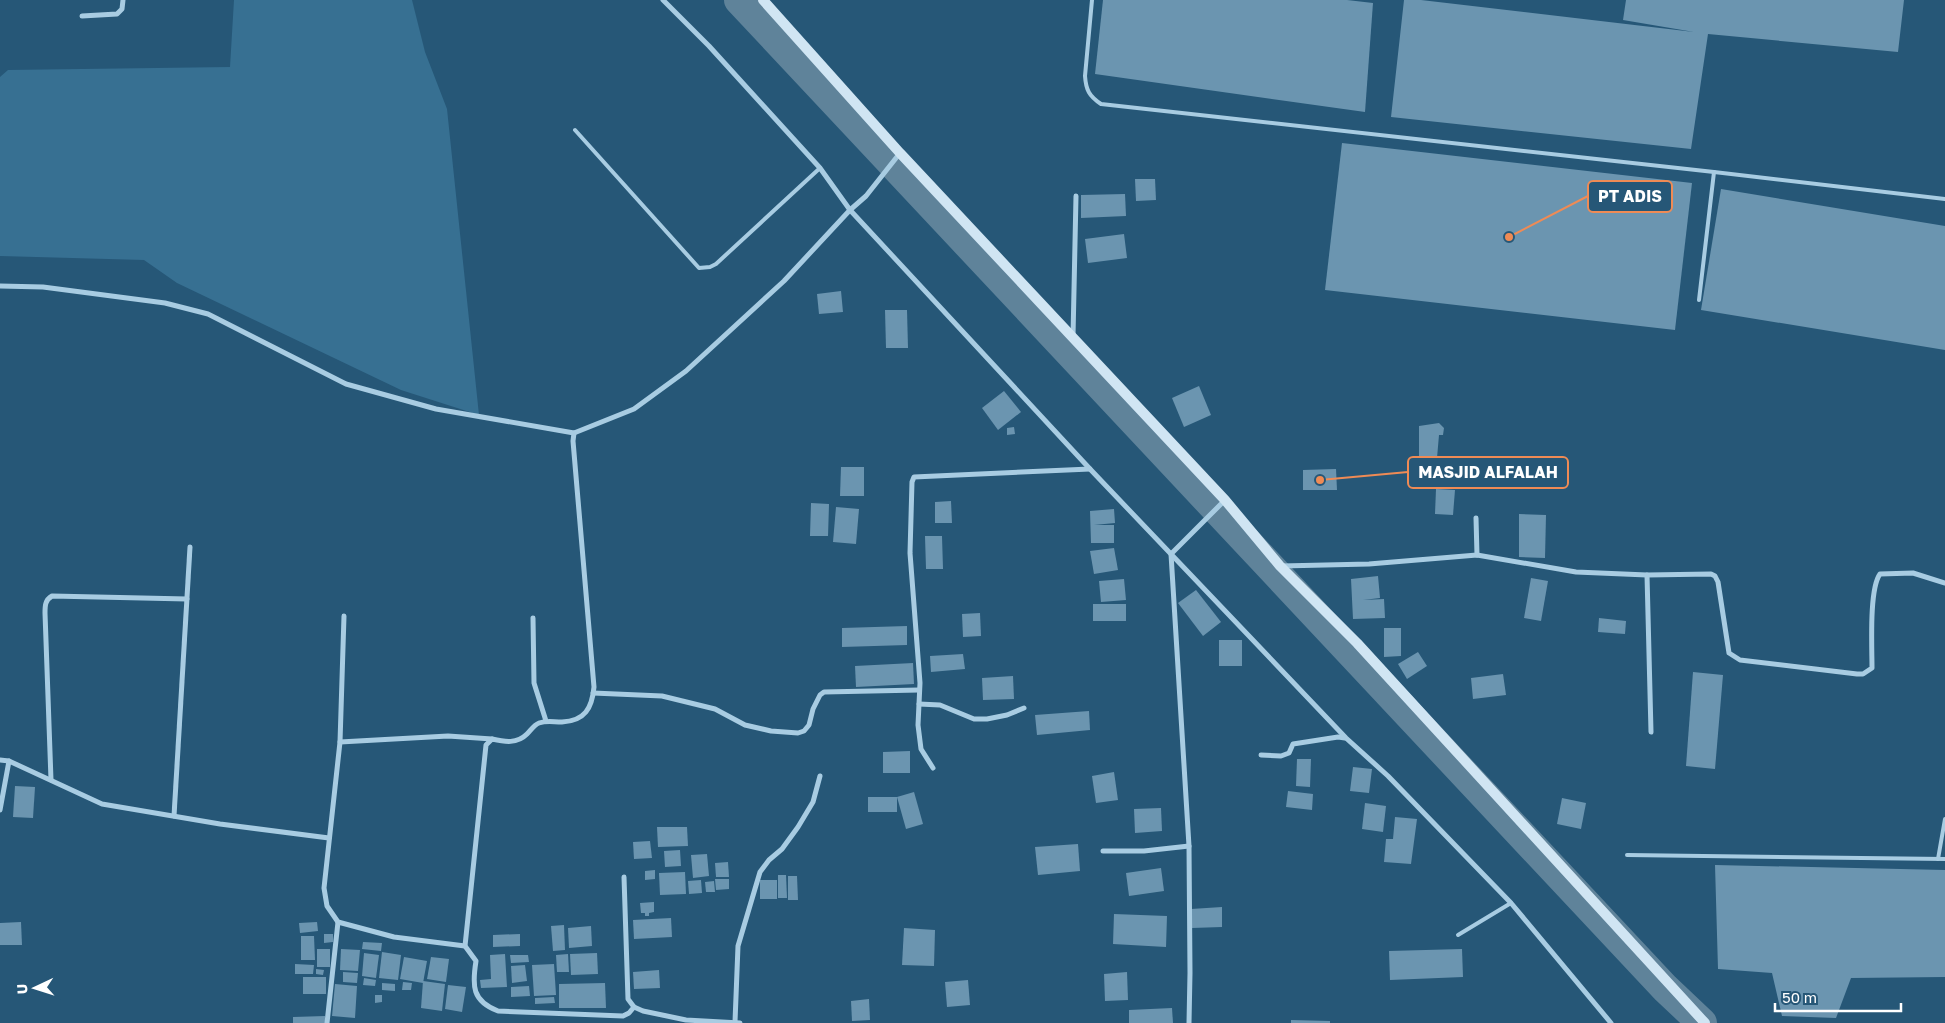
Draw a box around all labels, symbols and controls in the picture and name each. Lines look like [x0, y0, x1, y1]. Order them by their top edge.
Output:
callout: PT ADIS [1588, 181, 1672, 212]
text: PT ADIS [1598, 186, 1662, 206]
callout: MASJID ALFALAH [1408, 457, 1568, 488]
text: MASJID ALFALAH [1418, 462, 1558, 482]
north arrow [10, 963, 60, 1013]
scale bar [1775, 980, 1901, 1012]
text: U [13, 983, 30, 995]
text: 50 m [1782, 988, 1817, 1006]

